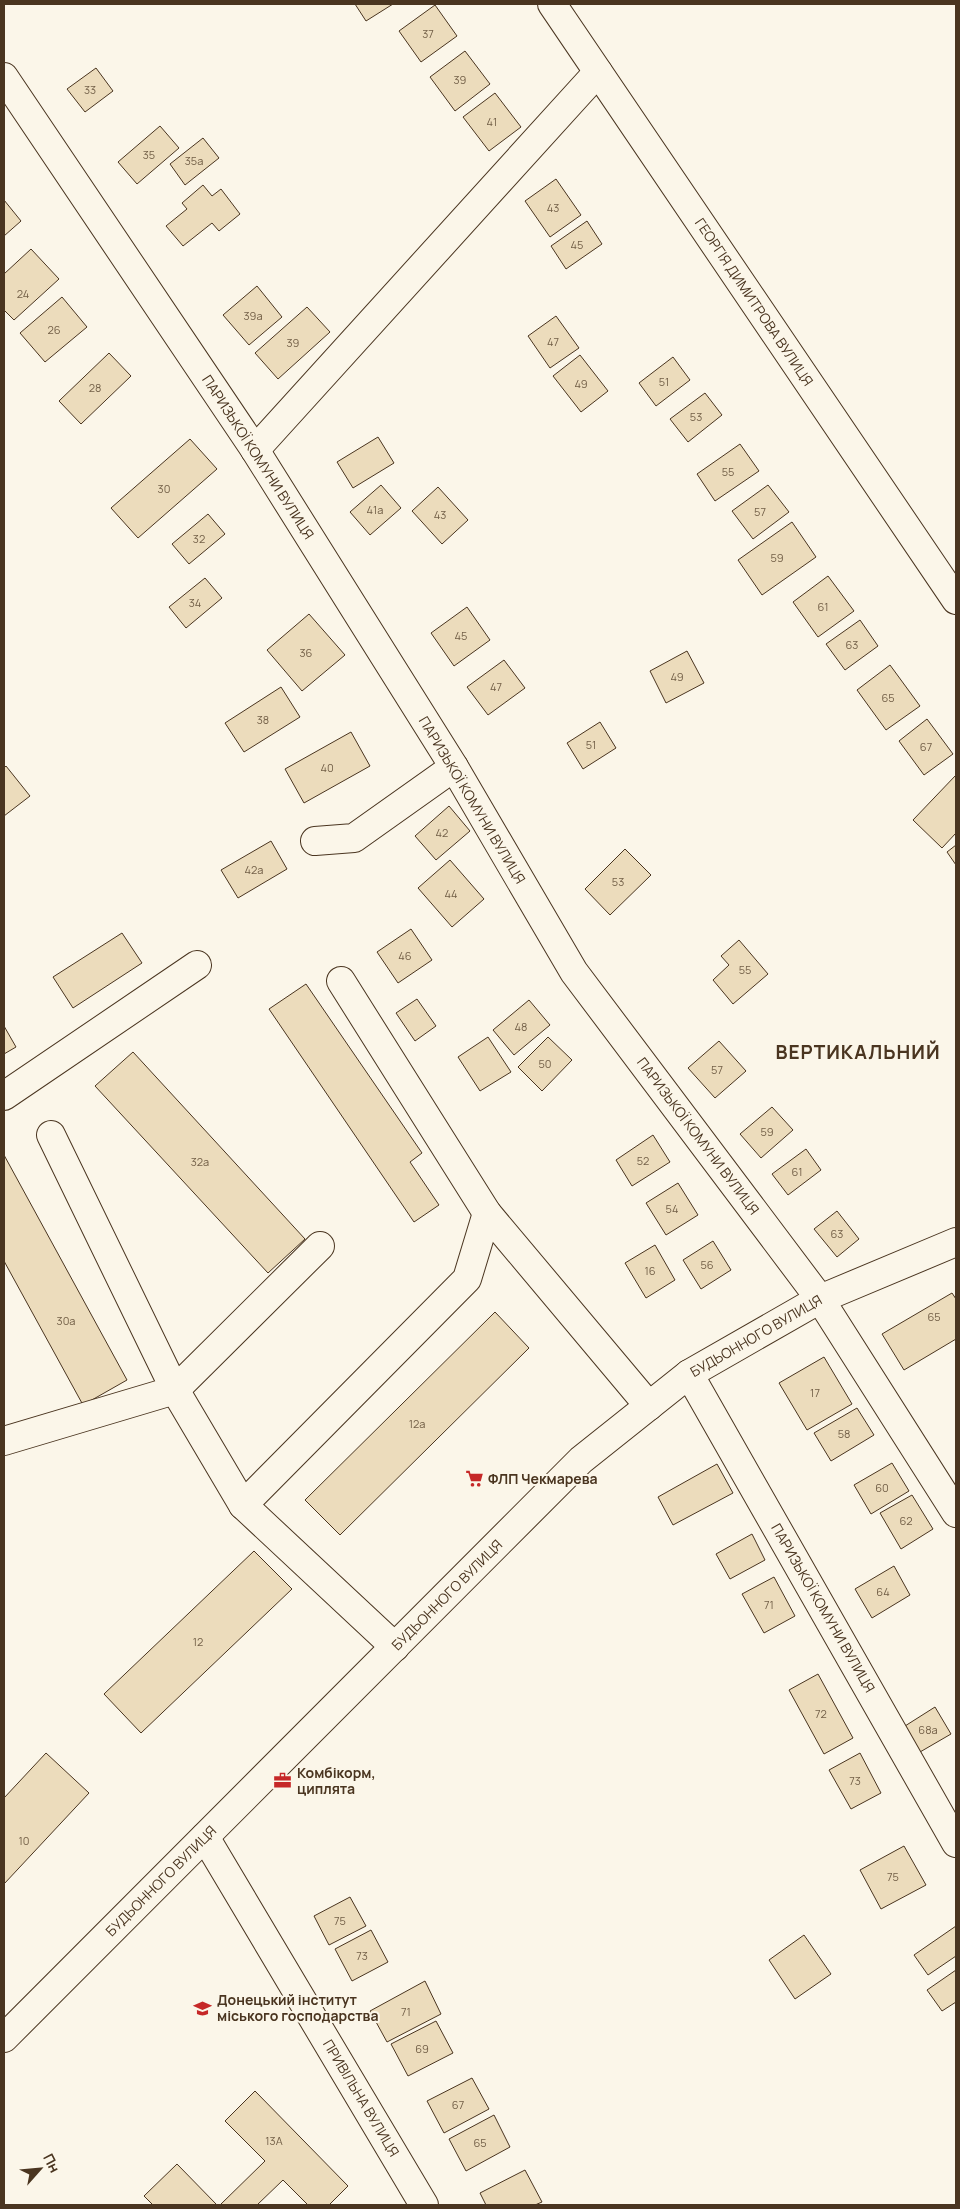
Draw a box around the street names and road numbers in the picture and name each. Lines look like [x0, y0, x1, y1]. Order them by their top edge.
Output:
street label: ГЕОРГІЯ ДИМИТРОВА ВУЛИЦЯ [691, 214, 818, 389]
street label: ПАРИЗЬКОЇ КОМУНИ ВУЛИЦЯ [198, 371, 319, 542]
street label: ПАРИЗЬКОЇ КОМУНИ ВУЛИЦЯ [415, 713, 530, 887]
street label: ПАРИЗЬКОЇ КОМУНИ ВУЛИЦЯ [633, 1053, 764, 1218]
street label: БУДЬОННОГО ВУЛИЦЯ [686, 1290, 825, 1381]
street label: ПАРИЗЬКОЇ КОМУНИ ВУЛИЦЯ [767, 1520, 880, 1696]
street label: БУДЬОННОГО ВУЛИЦЯ [387, 1535, 506, 1654]
street label: БУДЬОННОГО ВУЛИЦЯ [101, 1821, 220, 1940]
street label: ПРИВІЛЬНА ВУЛИЦЯ [319, 2036, 404, 2160]

